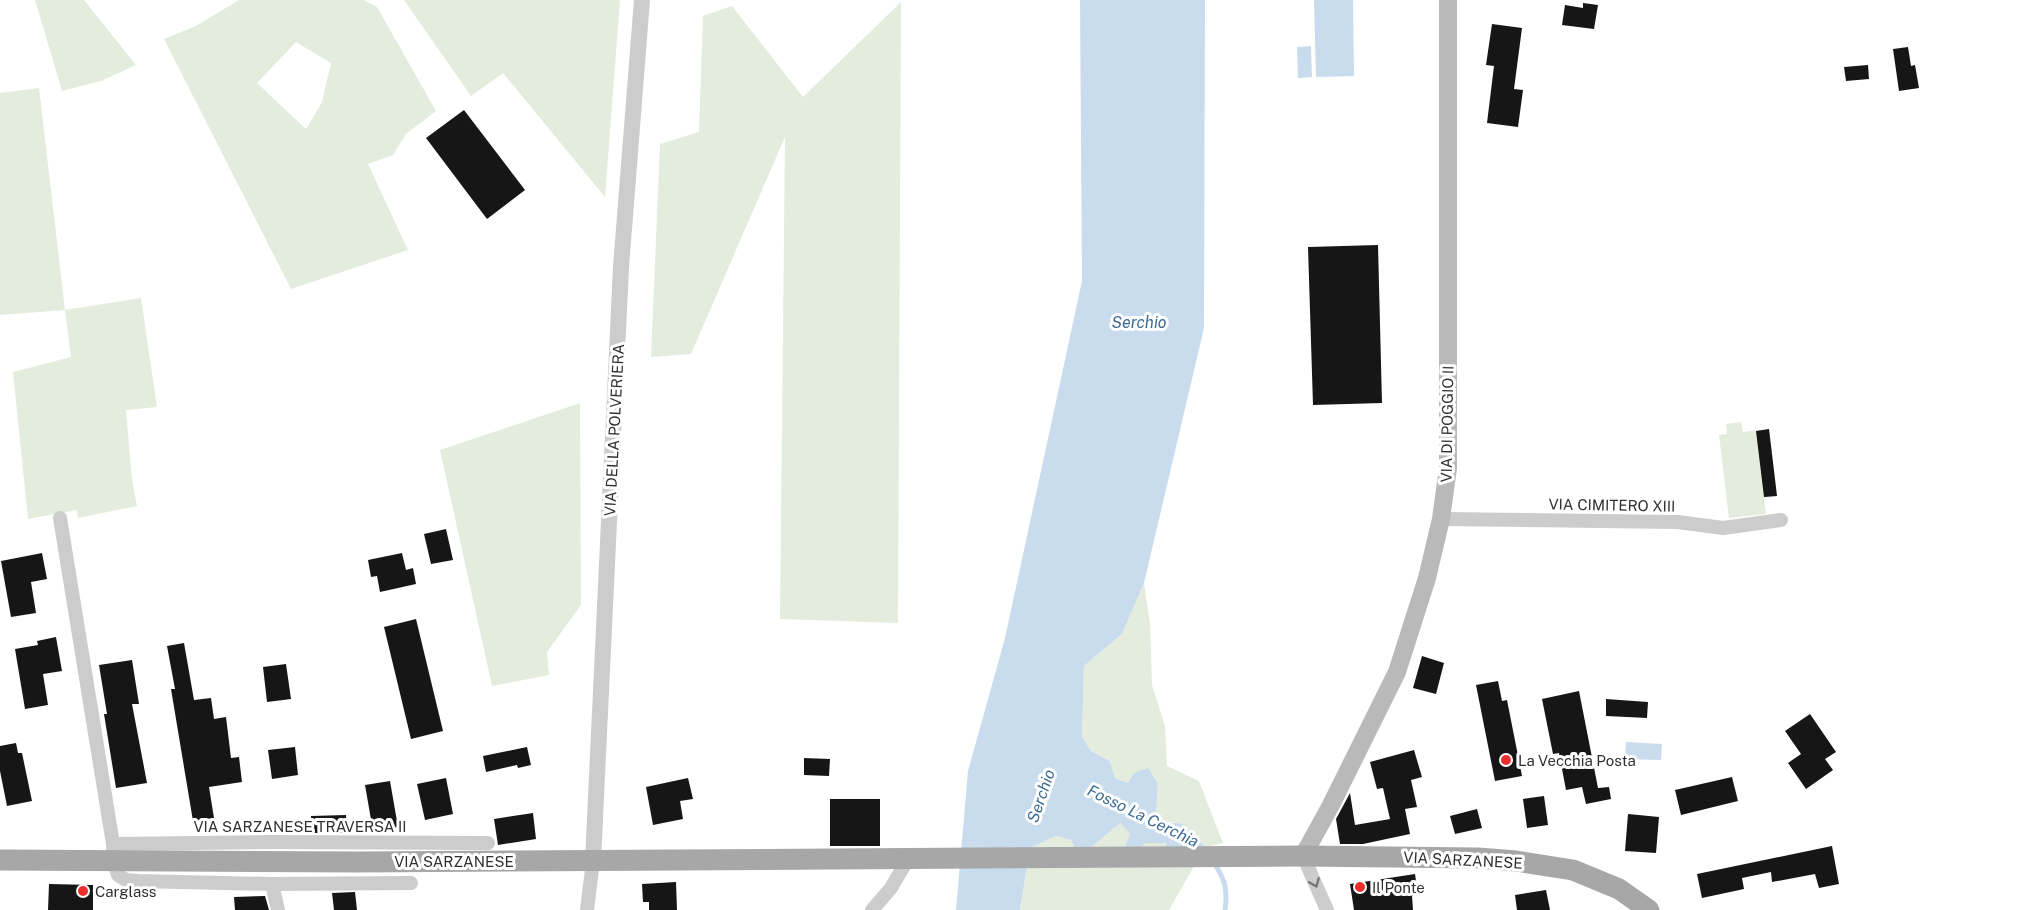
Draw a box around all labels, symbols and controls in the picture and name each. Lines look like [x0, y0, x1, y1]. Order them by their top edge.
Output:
water label: Serchio [1111, 313, 1167, 332]
street label: VIA DELLA POLVERIERA [601, 343, 627, 517]
street label: VIA DI POGGIO II [1437, 365, 1457, 483]
street label: VIA CIMITERO XIII [1548, 495, 1676, 515]
place label: La Vecchia Posta [1518, 752, 1636, 769]
marker: La Vecchia Posta [1499, 753, 1513, 767]
water label: Serchio [1023, 767, 1059, 825]
water label: Fosso La Cerchia [1084, 781, 1202, 851]
street label: VIA SARZANESE TRAVERSA II [193, 818, 407, 835]
street label: VIA SARZANESE [1403, 848, 1523, 872]
street label: VIA SARZANESE [394, 853, 514, 870]
one-way arrow [1307, 877, 1319, 888]
place label: Il Ponte [1372, 879, 1425, 896]
marker: Il Ponte [1353, 880, 1367, 894]
place label: Carglass [95, 883, 156, 900]
marker: Carglass [76, 884, 90, 898]

